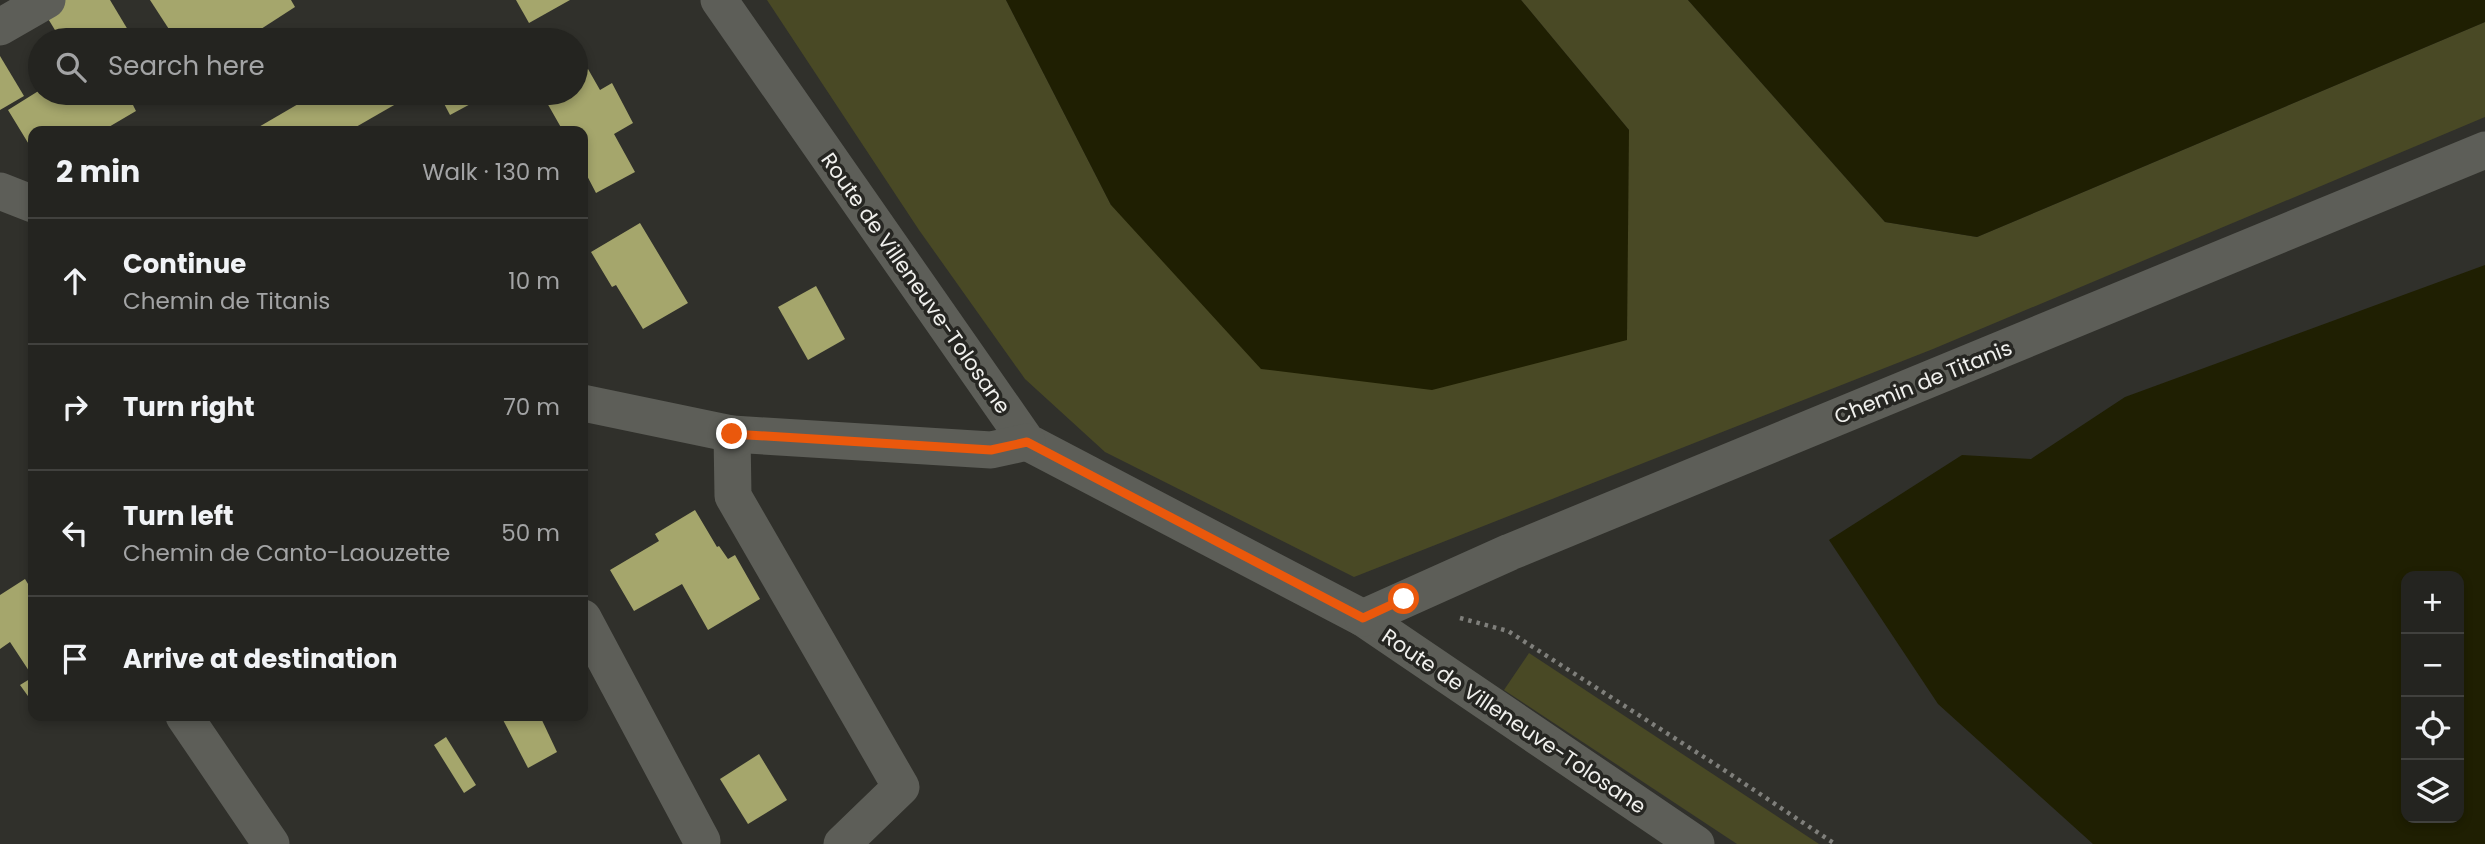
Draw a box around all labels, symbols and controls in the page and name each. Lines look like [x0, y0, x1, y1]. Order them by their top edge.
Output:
search box [28, 28, 588, 105]
icon: search [52, 48, 90, 86]
text: Search here [108, 48, 265, 84]
street label: Route de Villeneuve-Tolosane [814, 147, 1018, 419]
text: 2 min [56, 150, 140, 193]
text: Walk · 130 m [422, 156, 560, 188]
text: Continue [123, 246, 246, 282]
icon: ahead [56, 262, 94, 300]
text: 10 m [508, 265, 560, 297]
text: Chemin de Titanis [123, 285, 330, 317]
street label: Chemin de Titanis [1830, 333, 2016, 431]
icon: right [56, 388, 94, 426]
text: Turn right [123, 389, 255, 425]
text: 70 m [503, 391, 560, 423]
route end [716, 418, 747, 449]
text: Turn left [123, 498, 234, 534]
icon: left [56, 514, 94, 552]
text: 50 m [501, 517, 560, 549]
text: Chemin de Canto-Laouzette [123, 537, 450, 569]
map controls [2401, 571, 2464, 823]
button: + [2401, 571, 2464, 634]
route start [1388, 583, 1419, 614]
street label: Route de Villeneuve-Tolosane [1376, 622, 1652, 820]
button: − [2401, 634, 2464, 697]
icon: arrive [56, 640, 94, 678]
text: Arrive at destination [123, 641, 398, 677]
button: locate [2401, 697, 2464, 760]
button: layers [2401, 760, 2464, 823]

